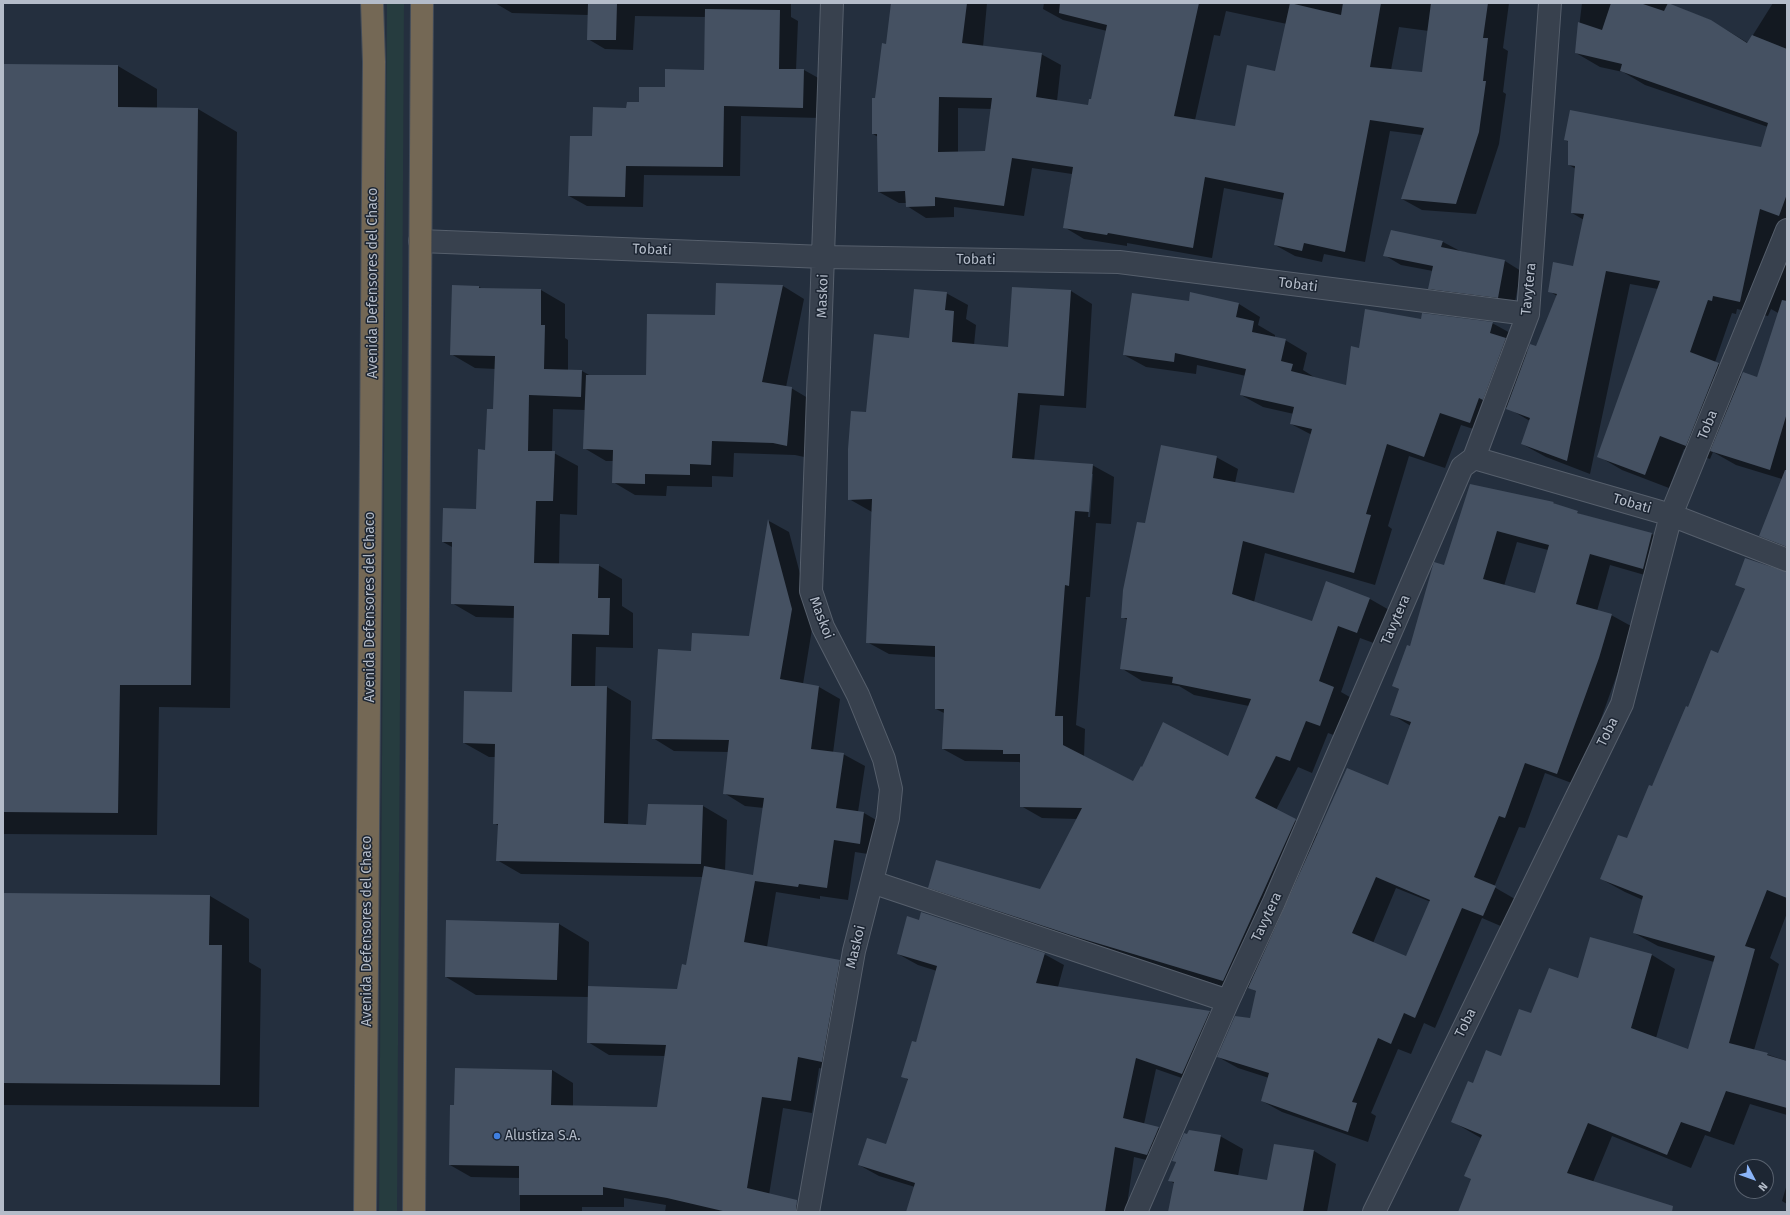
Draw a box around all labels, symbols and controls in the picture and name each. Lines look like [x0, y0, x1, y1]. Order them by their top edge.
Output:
street label: Avenida Defensores del Chaco [365, 188, 381, 378]
street label: Tobati [632, 241, 672, 259]
street label: Tobati [956, 251, 996, 269]
street label: Tavytera [1518, 262, 1540, 316]
street label: Maskoi [814, 274, 832, 318]
street label: Tobati [1277, 274, 1319, 296]
street label: Toba [1695, 408, 1721, 442]
street label: Tobati [1611, 490, 1653, 518]
street label: Avenida Defensores del Chaco [362, 512, 378, 702]
street label: Tavytera [1378, 592, 1414, 648]
street label: Maskoi [805, 594, 837, 642]
street label: Toba [1594, 715, 1622, 749]
street label: Avenida Defensores del Chaco [359, 836, 375, 1026]
street label: Tavytera [1248, 890, 1286, 944]
street label: Maskoi [843, 924, 869, 970]
street label: Toba [1452, 1006, 1480, 1040]
place label: Alustiza S.A. [505, 1128, 581, 1144]
marker: Alustiza S.A. [492, 1131, 502, 1141]
north arrow [1734, 1159, 1774, 1199]
text: N [1755, 1180, 1770, 1194]

